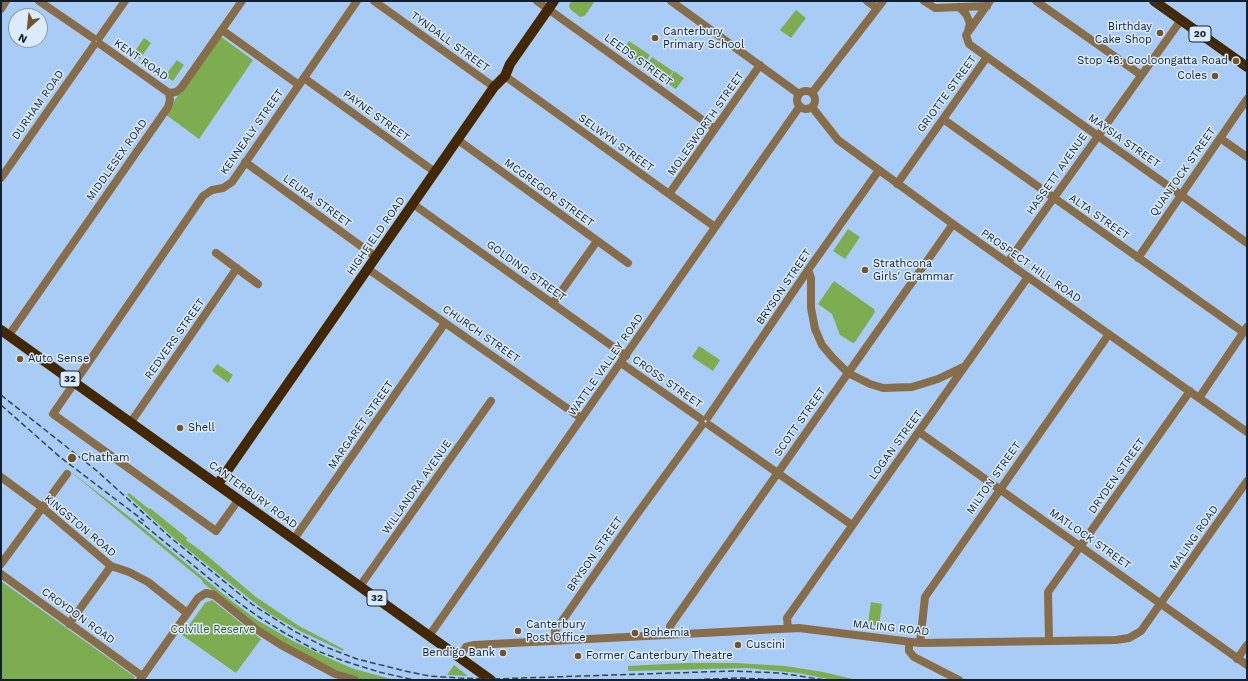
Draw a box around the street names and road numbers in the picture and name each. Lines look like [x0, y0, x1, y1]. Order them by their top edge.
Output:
street label: TYNDALL STREET [408, 9, 492, 75]
road number: 20 [1189, 26, 1211, 42]
street label: LEEDS STREET [601, 31, 675, 89]
street label: KENT ROAD [111, 36, 171, 84]
street label: GRIOTTE STREET [915, 53, 979, 135]
street label: DURHAM ROAD [9, 68, 67, 142]
street label: MOLESWORTH STREET [665, 69, 747, 179]
street label: KENNEALY STREET [218, 87, 286, 177]
street label: PAYNE STREET [340, 87, 412, 145]
street label: SELWYN STREET [576, 111, 656, 175]
street label: MAYSIA STREET [1086, 111, 1162, 171]
street label: MIDDLESEX ROAD [84, 116, 150, 204]
street label: QUANTOCK STREET [1147, 125, 1219, 219]
street label: HASSETT AVENUE [1024, 130, 1090, 218]
street label: MCGREGOR STREET [502, 156, 596, 230]
street label: LEURA STREET [280, 172, 354, 230]
street label: ALTA STREET [1066, 191, 1132, 243]
street label: HIGHFIELD ROAD [344, 194, 408, 278]
street label: PROSPECT HILL ROAD [978, 226, 1084, 306]
street label: GOLDING STREET [484, 238, 568, 304]
street label: BRYSON STREET [754, 246, 814, 328]
street label: REDVERS STREET [142, 296, 208, 382]
street label: CHURCH STREET [440, 302, 522, 366]
street label: WATTLE VALLEY ROAD [566, 311, 646, 419]
street label: CROSS STREET [630, 353, 704, 411]
road number: 32 [60, 371, 80, 387]
street label: MARGARET STREET [325, 378, 397, 472]
street label: SCOTT STREET [771, 385, 829, 459]
street label: LOGAN STREET [866, 408, 926, 482]
street label: DRYDEN STREET [1086, 436, 1148, 516]
street label: WILLANDRA AVENUE [379, 437, 455, 537]
street label: MILTON STREET [964, 439, 1024, 517]
street label: CANTERBURY ROAD [206, 458, 300, 532]
street label: KINGSTON ROAD [41, 492, 119, 560]
street label: MALING ROAD [1167, 503, 1221, 573]
street label: MATLOCK STREET [1047, 506, 1133, 572]
street label: BRYSON STREET [564, 514, 626, 594]
street label: CROYDON ROAD [39, 585, 117, 647]
road number: 32 [367, 590, 387, 606]
street label: MALING ROAD [852, 617, 930, 639]

